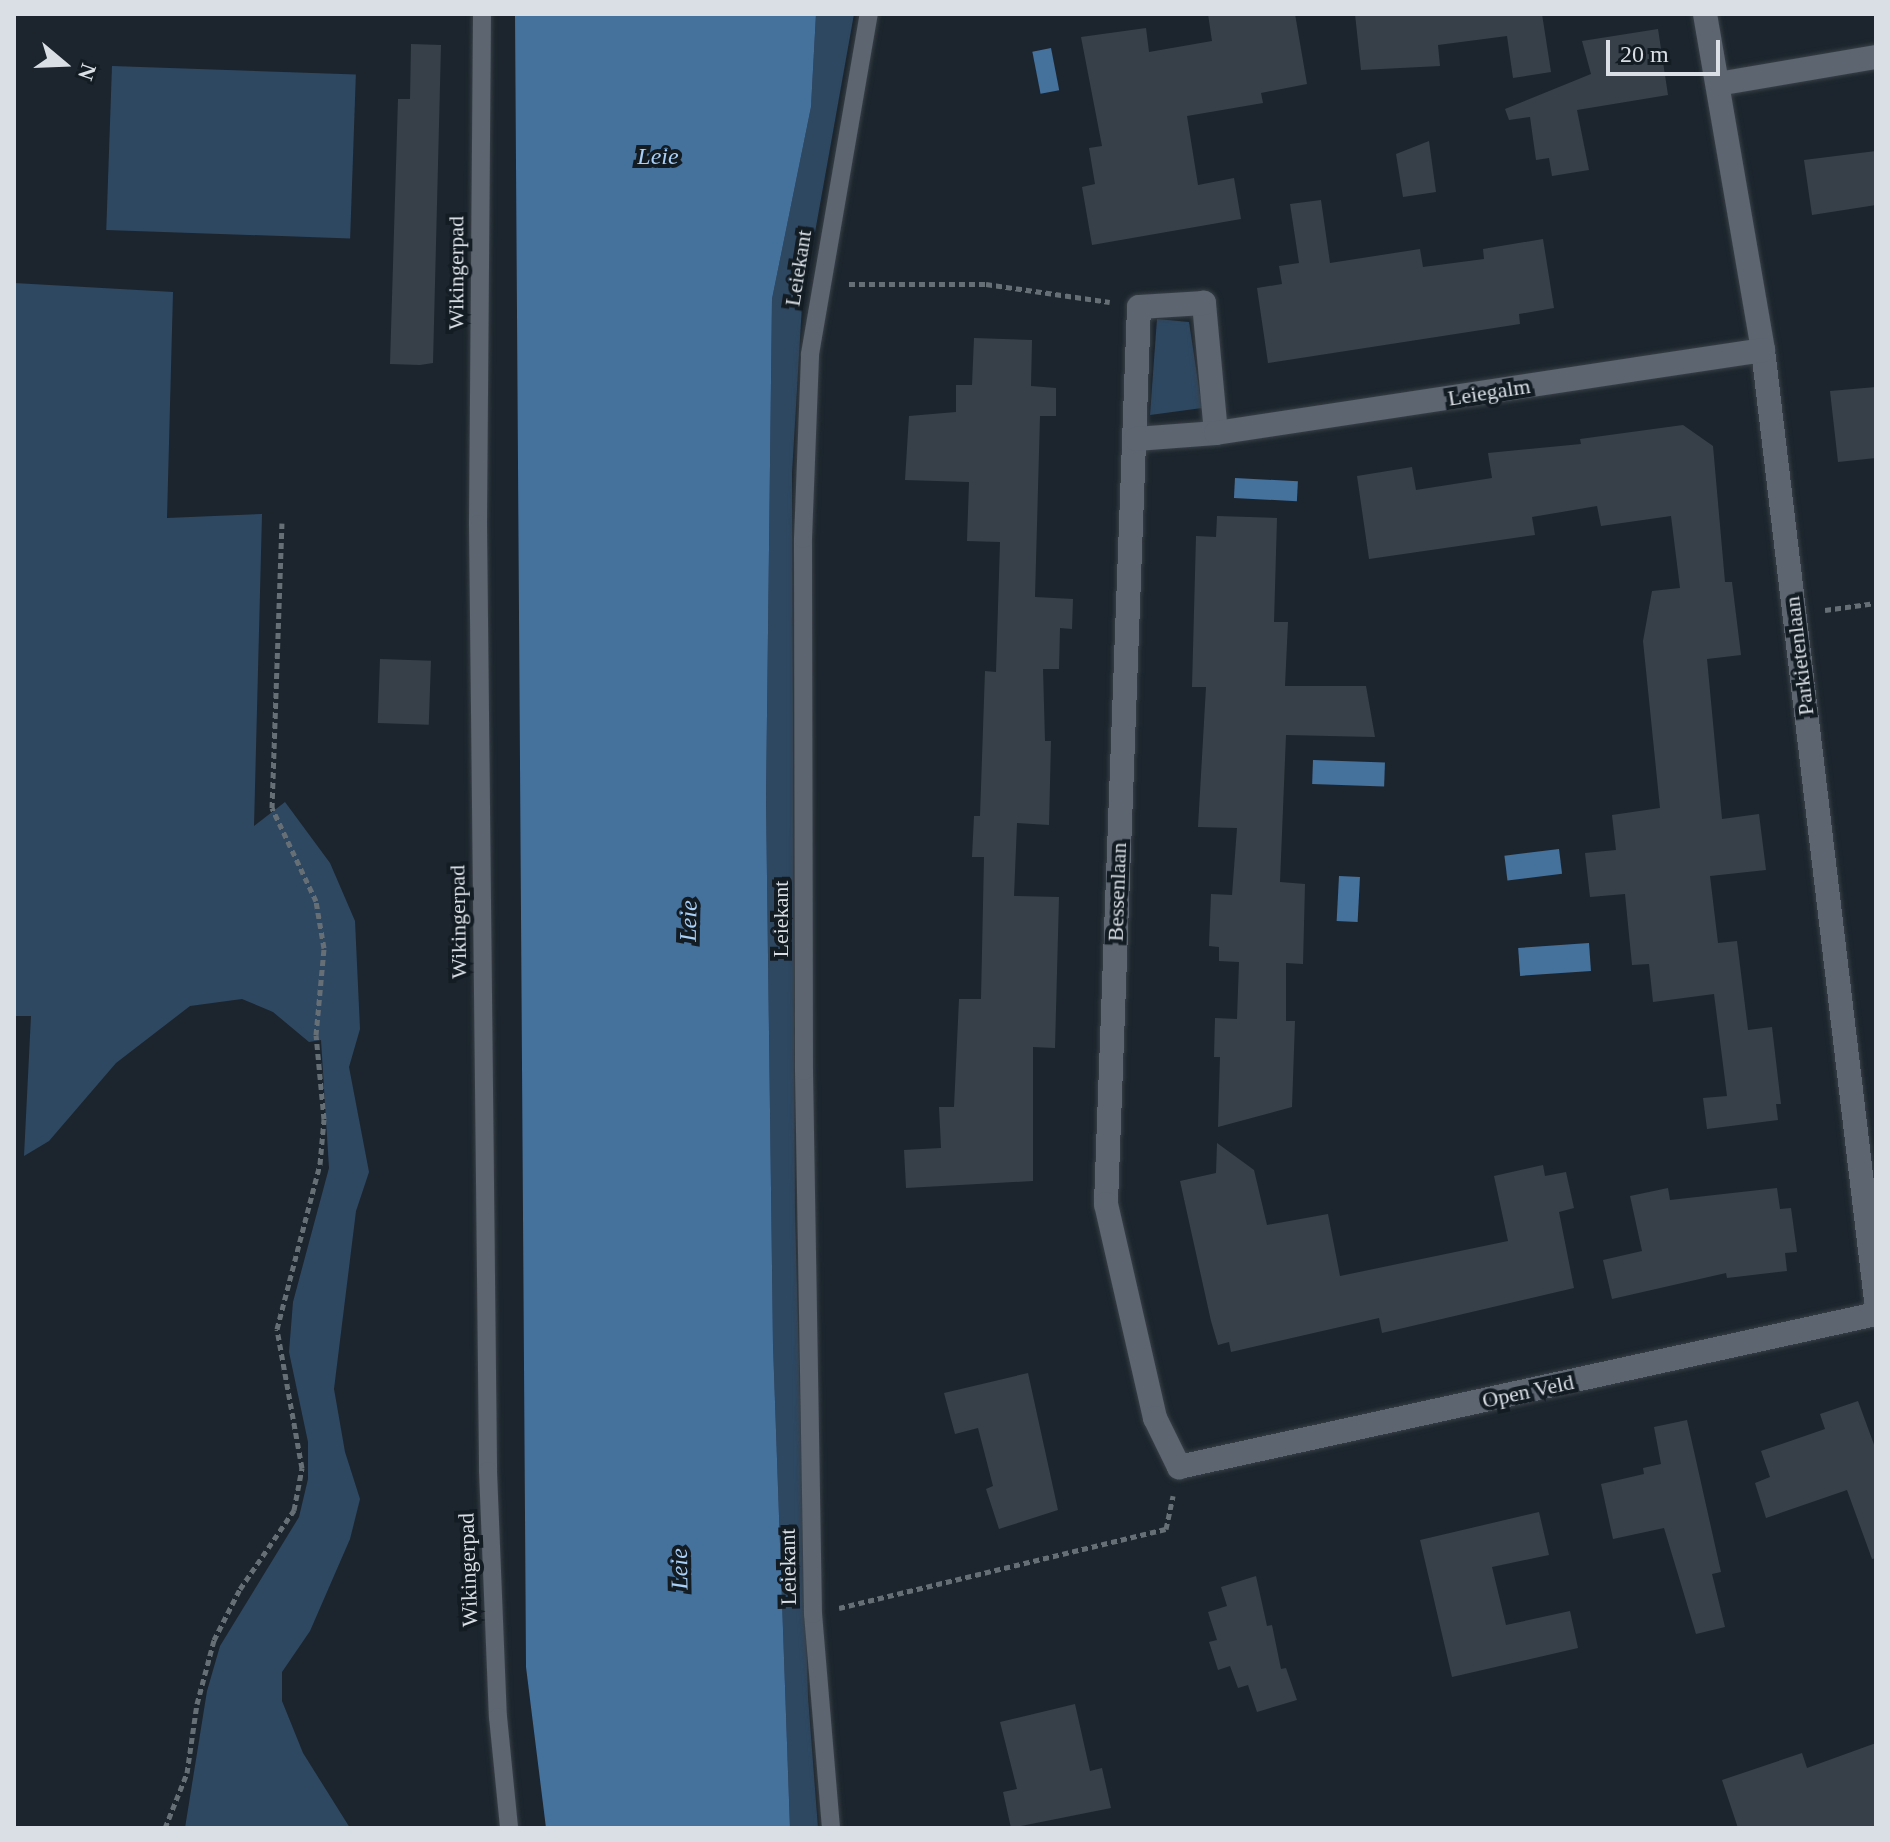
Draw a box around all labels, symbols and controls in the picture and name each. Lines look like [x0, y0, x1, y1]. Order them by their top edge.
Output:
north arrow [24, 24, 104, 104]
scale bar [1610, 24, 1724, 74]
text: 20 m [1620, 41, 1669, 67]
text: N [73, 60, 102, 84]
water label: Leie [637, 143, 679, 171]
street label: Wikingerpad [443, 216, 469, 330]
street label: Leiekant [779, 228, 817, 308]
street label: Leiegalm [1446, 372, 1532, 412]
street label: Parkietenlaan [1779, 595, 1819, 717]
street label: Bessenlaan [1102, 842, 1132, 942]
street label: Wikingerpad [444, 865, 472, 979]
street label: Leiekant [768, 881, 794, 957]
water label: Leie [674, 900, 704, 942]
street label: Open Veld [1480, 1368, 1576, 1414]
street label: Wikingerpad [453, 1513, 483, 1627]
street label: Leiekant [774, 1528, 802, 1606]
water label: Leie [665, 1548, 695, 1590]

